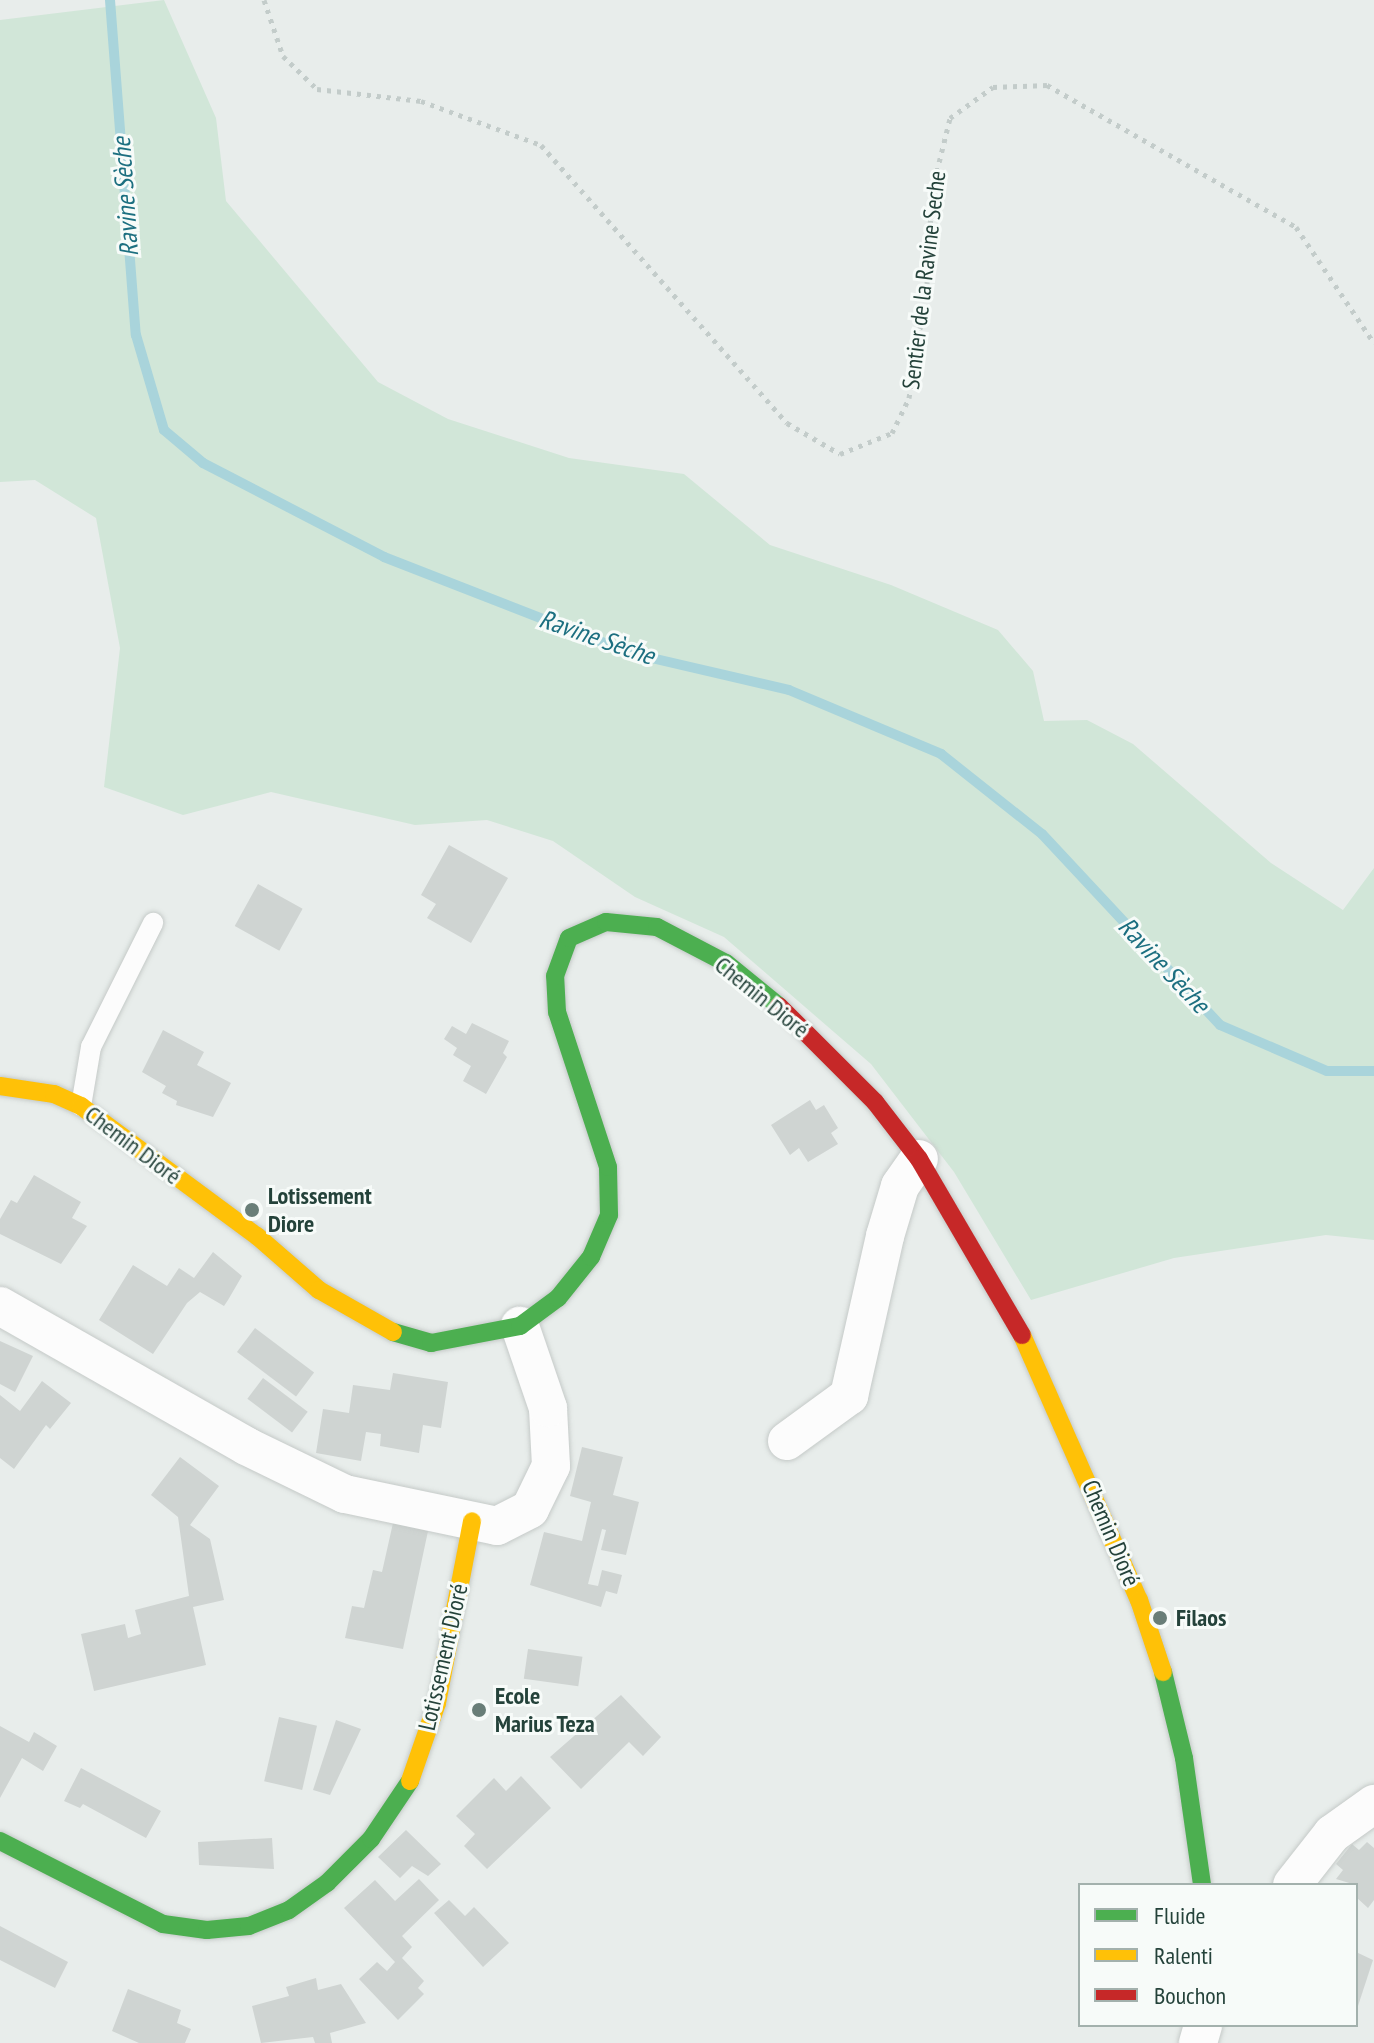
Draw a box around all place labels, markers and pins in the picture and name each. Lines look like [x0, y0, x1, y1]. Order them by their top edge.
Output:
place label: Lotissement Diore [268, 1182, 372, 1238]
marker: Lotissement Diore [243, 1201, 261, 1219]
place label: Filaos [1176, 1604, 1226, 1632]
marker: Filaos [1151, 1609, 1169, 1627]
place label: Ecole Marius Teza [495, 1682, 595, 1738]
marker: Ecole Marius Teza [470, 1701, 488, 1719]

